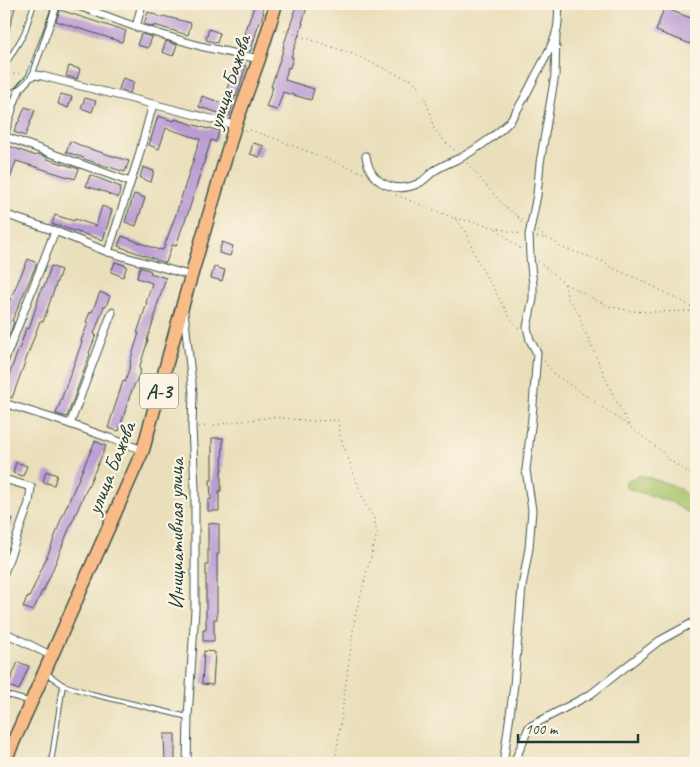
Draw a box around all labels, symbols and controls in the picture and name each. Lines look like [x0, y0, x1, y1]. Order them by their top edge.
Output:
street label: улица Бажова [201, 30, 257, 134]
road number: A-3 [140, 374, 178, 408]
street label: улица Бажова [80, 416, 142, 520]
street label: Инициативная улица [163, 456, 189, 610]
scale bar [518, 712, 638, 744]
text: 100 m [525, 720, 559, 739]

